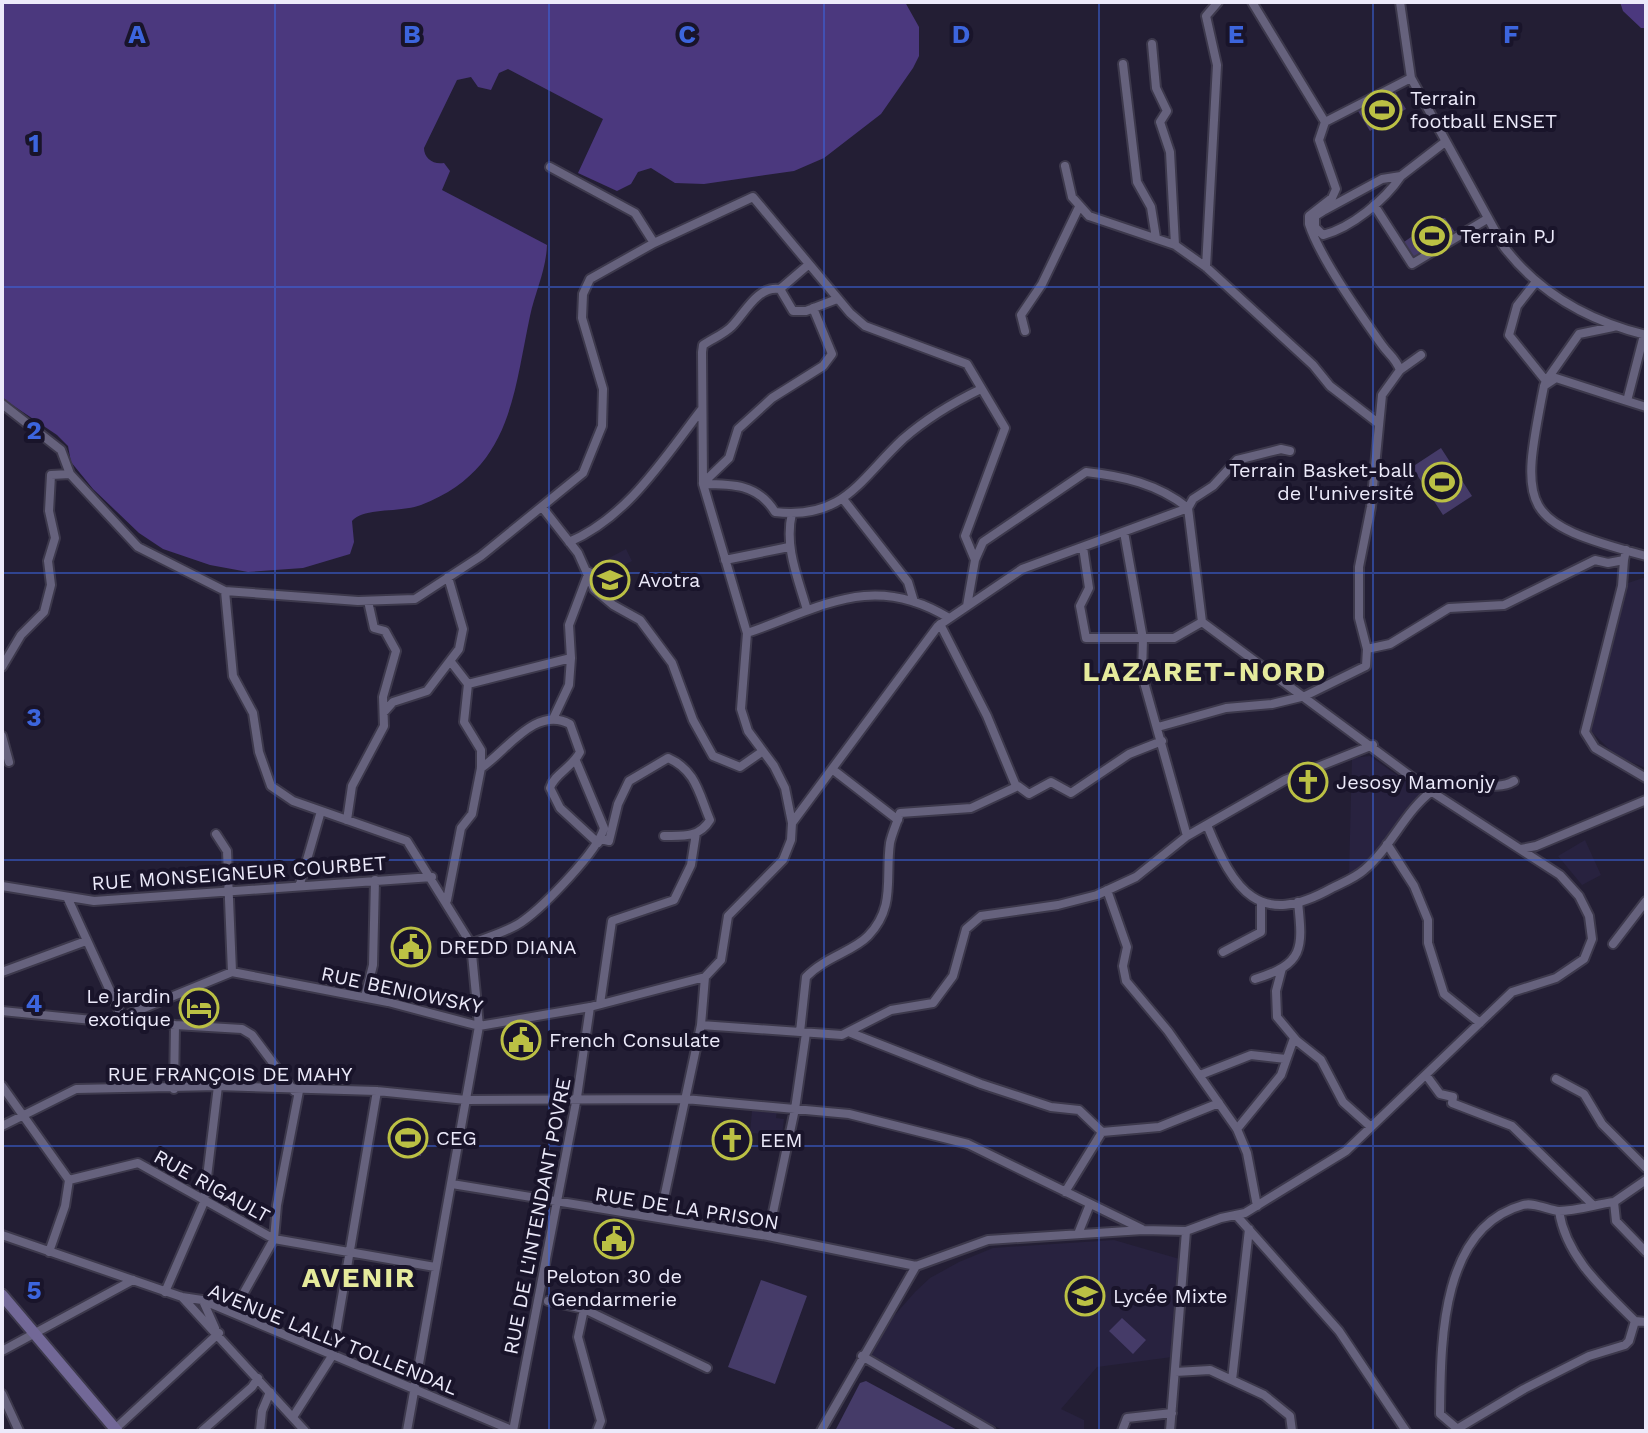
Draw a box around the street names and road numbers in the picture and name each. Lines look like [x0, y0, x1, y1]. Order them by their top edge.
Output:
street label: RUE MONSEIGNEUR COURBET [91, 851, 387, 895]
street label: RUE BENIOWSKY [319, 961, 486, 1019]
street label: RUE FRANÇOIS DE MAHY [107, 1062, 353, 1086]
street label: RUE DE L'INTENDANT POVRE [498, 1076, 576, 1356]
street label: RUE RIGAULT [150, 1144, 274, 1228]
street label: RUE DE LA PRISON [593, 1182, 781, 1234]
street label: AVENUE LALLY TOLLENDAL [205, 1278, 461, 1400]

